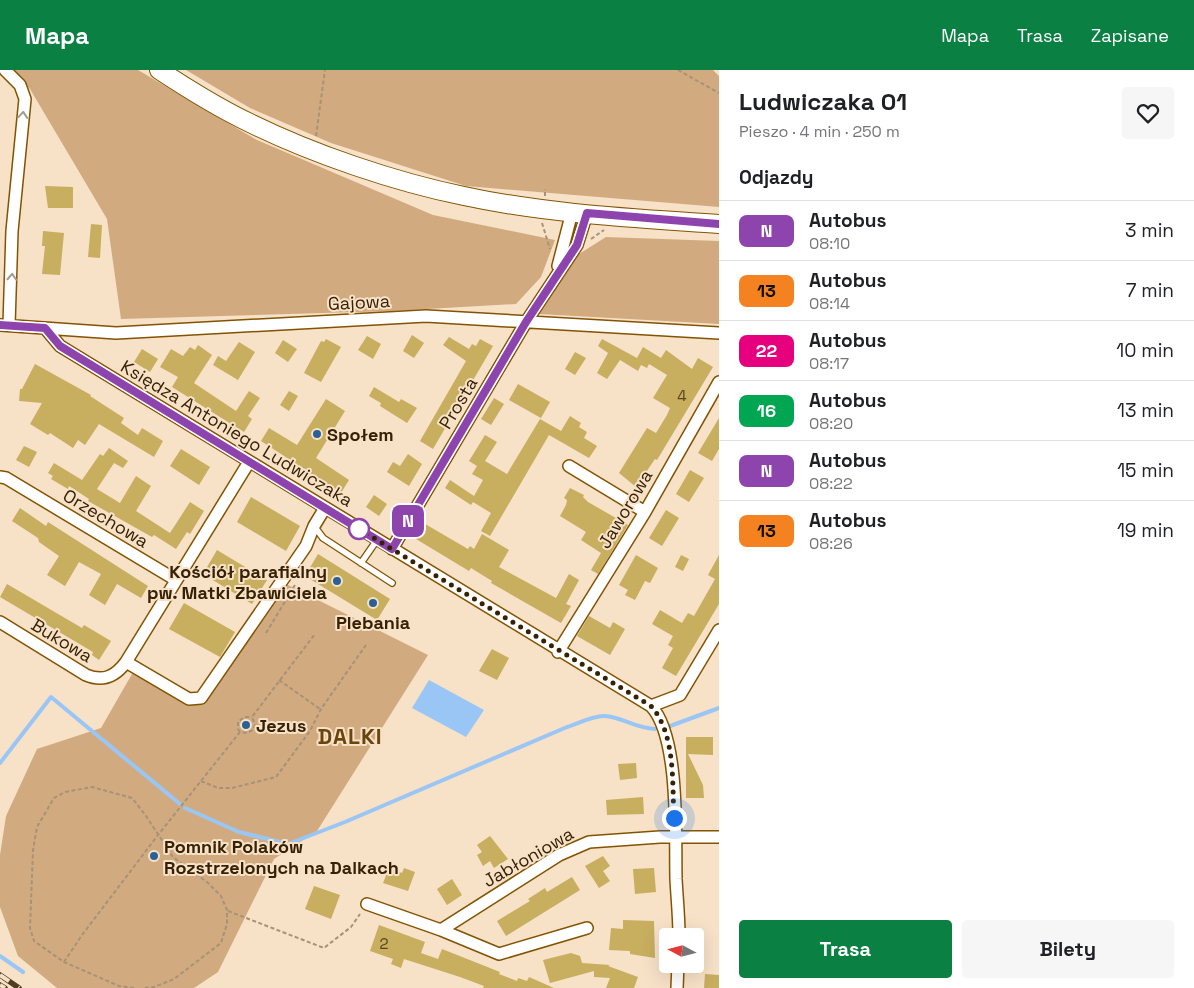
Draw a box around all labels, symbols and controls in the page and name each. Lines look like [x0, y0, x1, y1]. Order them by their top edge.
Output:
text: Mapa [25, 20, 89, 51]
text: Mapa [941, 24, 989, 47]
text: Trasa [1017, 24, 1063, 47]
text: Zapisane [1091, 24, 1169, 47]
text: Ludwiczaka 01 [739, 86, 907, 117]
button: heart [1122, 87, 1174, 139]
one-way arrow [18, 110, 29, 118]
text: Pieszo · 4 min · 250 m [739, 121, 900, 142]
text: Odjazdy [739, 165, 814, 190]
text: Autobus [809, 208, 886, 233]
text: 3 min [1125, 218, 1174, 243]
text: N [760, 219, 773, 242]
text: 08:10 [809, 233, 850, 254]
text: Autobus [809, 268, 886, 293]
one-way arrow [6, 272, 17, 280]
text: 7 min [1126, 278, 1174, 303]
text: 13 [757, 279, 776, 302]
street label: Gajowa [327, 289, 391, 315]
text: 08:14 [809, 293, 850, 314]
text: Autobus [809, 328, 886, 353]
text: 10 min [1116, 338, 1174, 363]
text: 22 [756, 339, 777, 362]
text: 08:17 [809, 353, 849, 374]
street label: Księdza Antoniego Ludwiczaka [117, 354, 357, 512]
street label: Prosta [434, 373, 482, 433]
house number: 4 [677, 386, 687, 405]
text: Autobus [809, 388, 886, 413]
text: 13 min [1117, 398, 1174, 423]
text: 16 [757, 399, 776, 422]
text: 08:20 [809, 413, 853, 434]
place label: Społem [327, 423, 394, 446]
marker: Społem [311, 428, 323, 440]
text: Autobus [809, 448, 886, 473]
text: 15 min [1117, 458, 1174, 483]
text: N [760, 459, 773, 482]
street label: Jaworowa [593, 465, 657, 553]
text: 08:22 [809, 473, 853, 494]
street label: Orzechowa [59, 483, 153, 553]
line badge: N [392, 505, 424, 537]
text: Autobus [809, 508, 886, 533]
text: N [402, 509, 414, 532]
unlabelled marker [348, 518, 370, 540]
text: 19 min [1117, 518, 1174, 543]
text: 13 [757, 519, 776, 542]
text: 08:26 [809, 533, 853, 554]
place label: Kościół parafialny pw. Matki Zbawiciela [147, 560, 328, 604]
marker: Kościół parafialny pw. Matki Zbawiciela [331, 575, 343, 587]
marker: Plebania [367, 597, 379, 609]
place label: Plebania [336, 611, 411, 634]
street label: Bukowa [27, 613, 97, 667]
place label: Jezus [256, 714, 306, 737]
marker: Jezus [240, 719, 252, 731]
district label: DALKI [318, 722, 382, 750]
your location [662, 806, 687, 831]
street label: Jabłoniowa [479, 822, 577, 892]
place label: Pomnik Polaków Rozstrzelonych na Dalkach [164, 835, 399, 879]
marker: Pomnik Polaków Rozstrzelonych na Dalkach [148, 850, 160, 862]
button: Trasa [739, 920, 952, 978]
button: Bilety [962, 920, 1174, 978]
north arrow [659, 928, 704, 972]
map controls [659, 928, 704, 973]
house number: 2 [379, 934, 389, 953]

